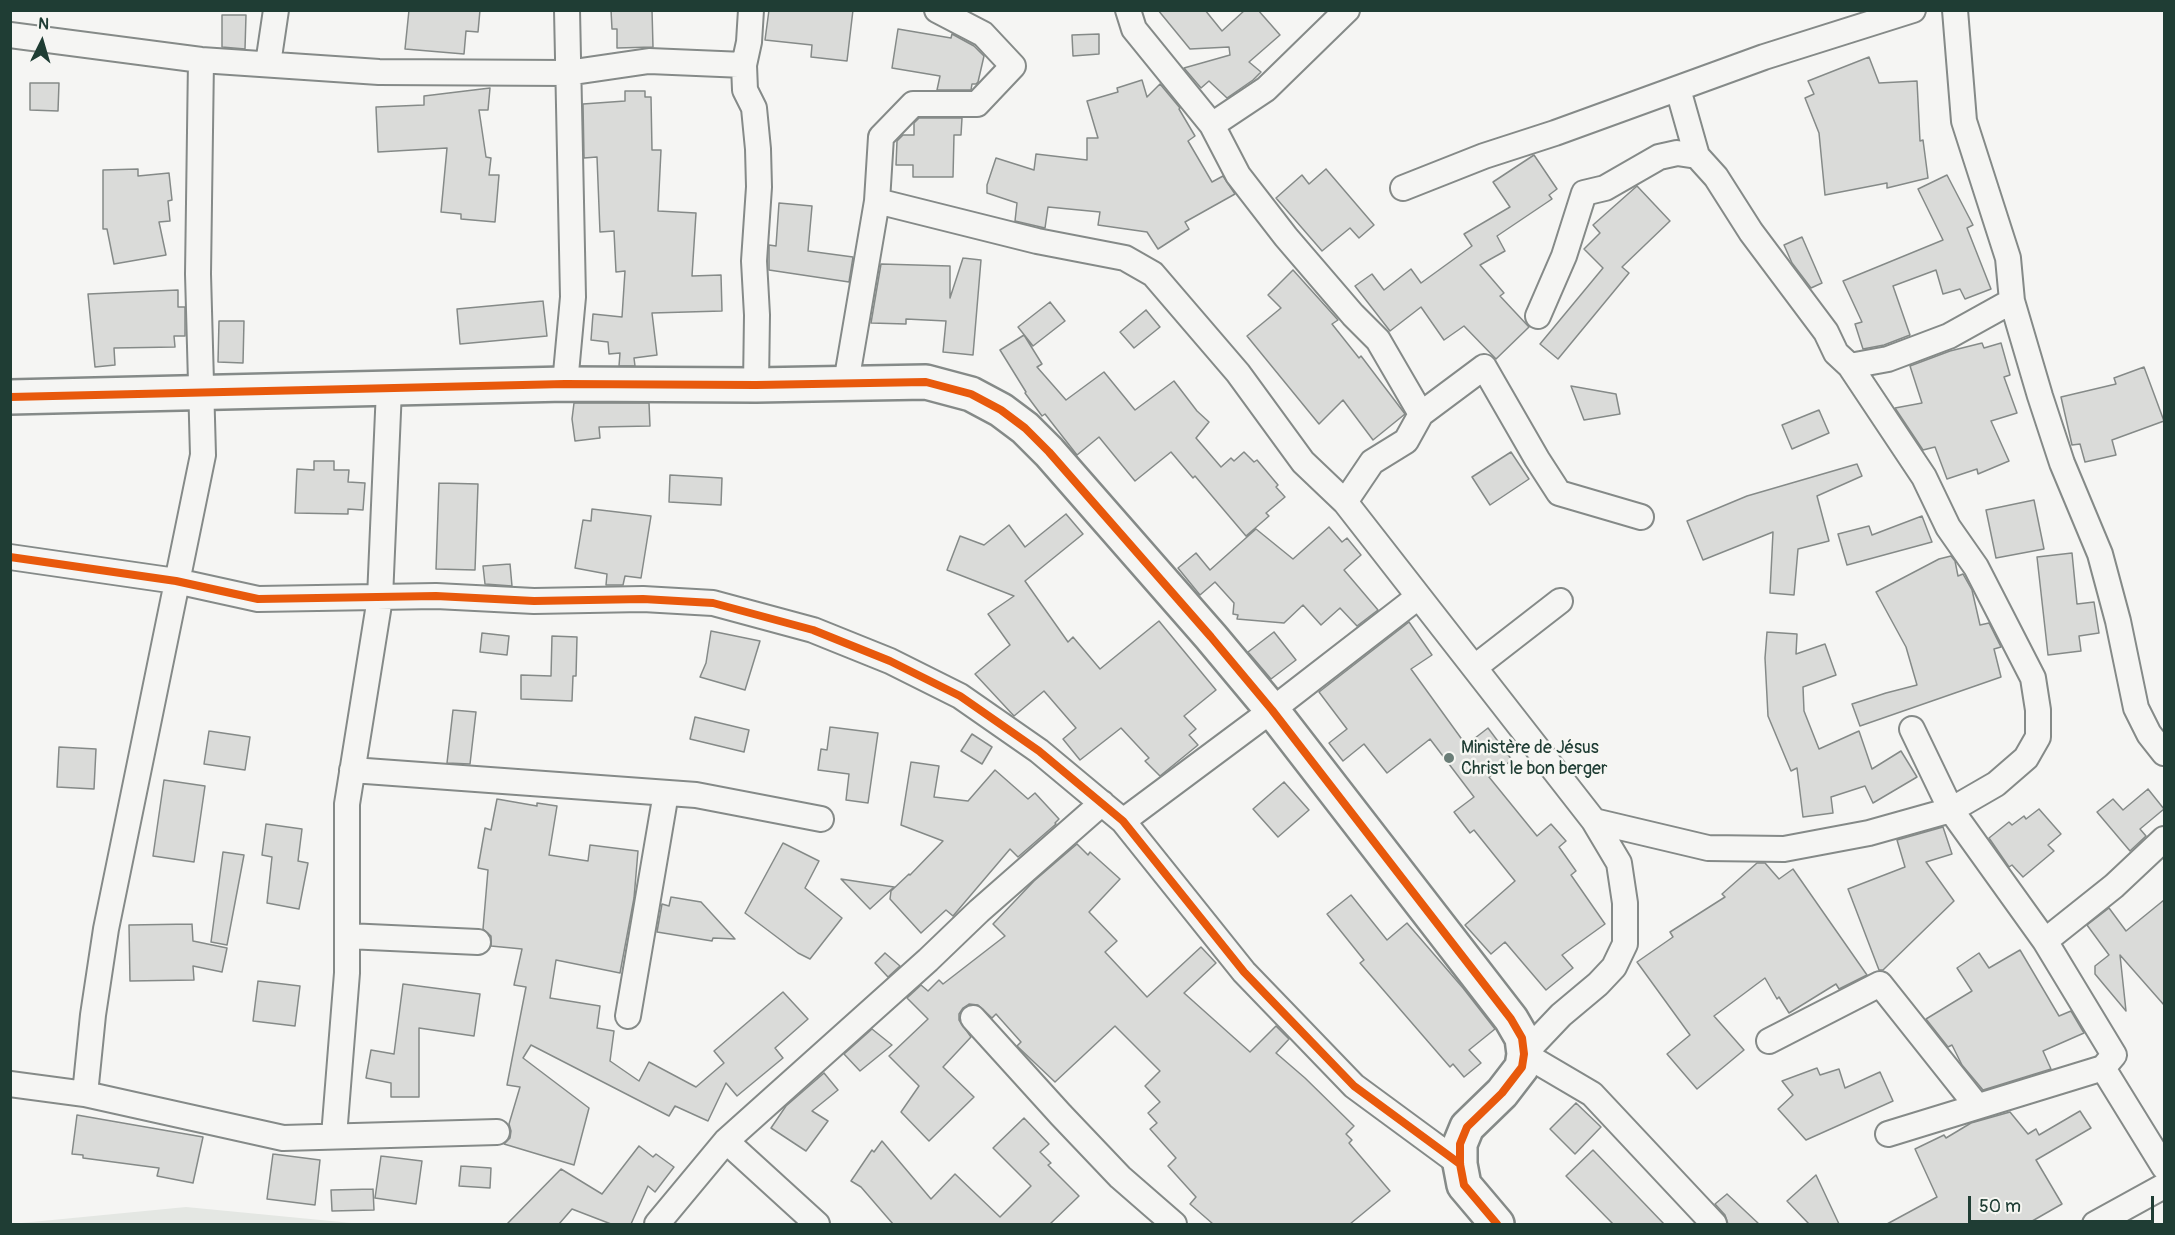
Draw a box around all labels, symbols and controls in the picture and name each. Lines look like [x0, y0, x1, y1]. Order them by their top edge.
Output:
north arrow [12, 12, 72, 72]
text: N [37, 14, 50, 35]
place label: Ministère de Jésus Christ le bon berger [1461, 737, 1607, 780]
marker: Ministère de Jésus Christ le bon berger [1442, 751, 1456, 765]
scale bar [1971, 1184, 2157, 1222]
text: 50 m [1979, 1195, 2021, 1218]

